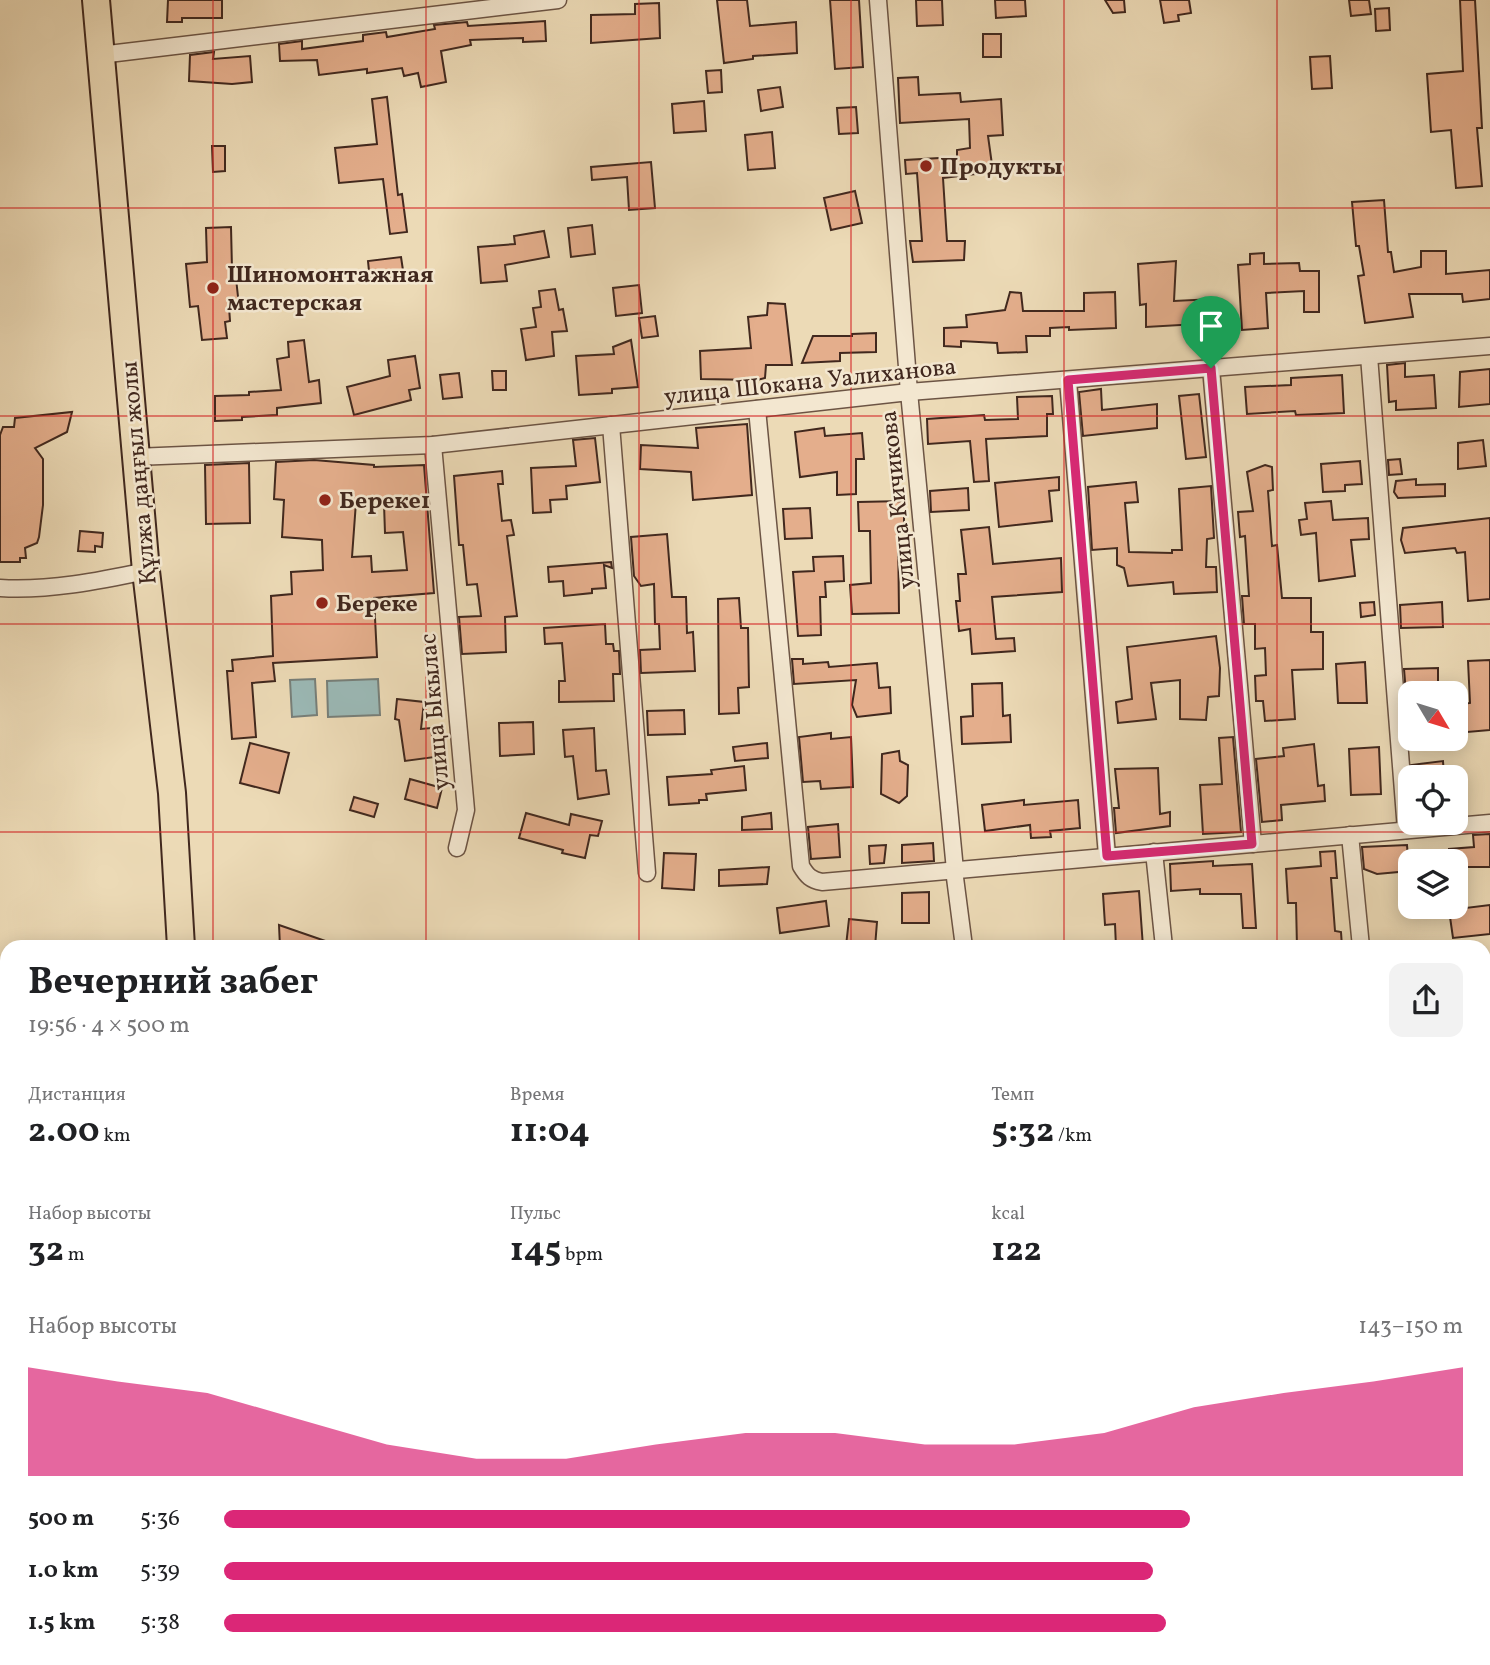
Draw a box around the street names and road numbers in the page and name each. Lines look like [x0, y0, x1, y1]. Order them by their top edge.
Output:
street label: улица Шокана Уалиханова [662, 351, 958, 415]
street label: Құлжа даңғыл жолы [113, 360, 167, 586]
street label: улица Кичикова [873, 409, 925, 591]
street label: улица Ыкылас [412, 632, 460, 792]

